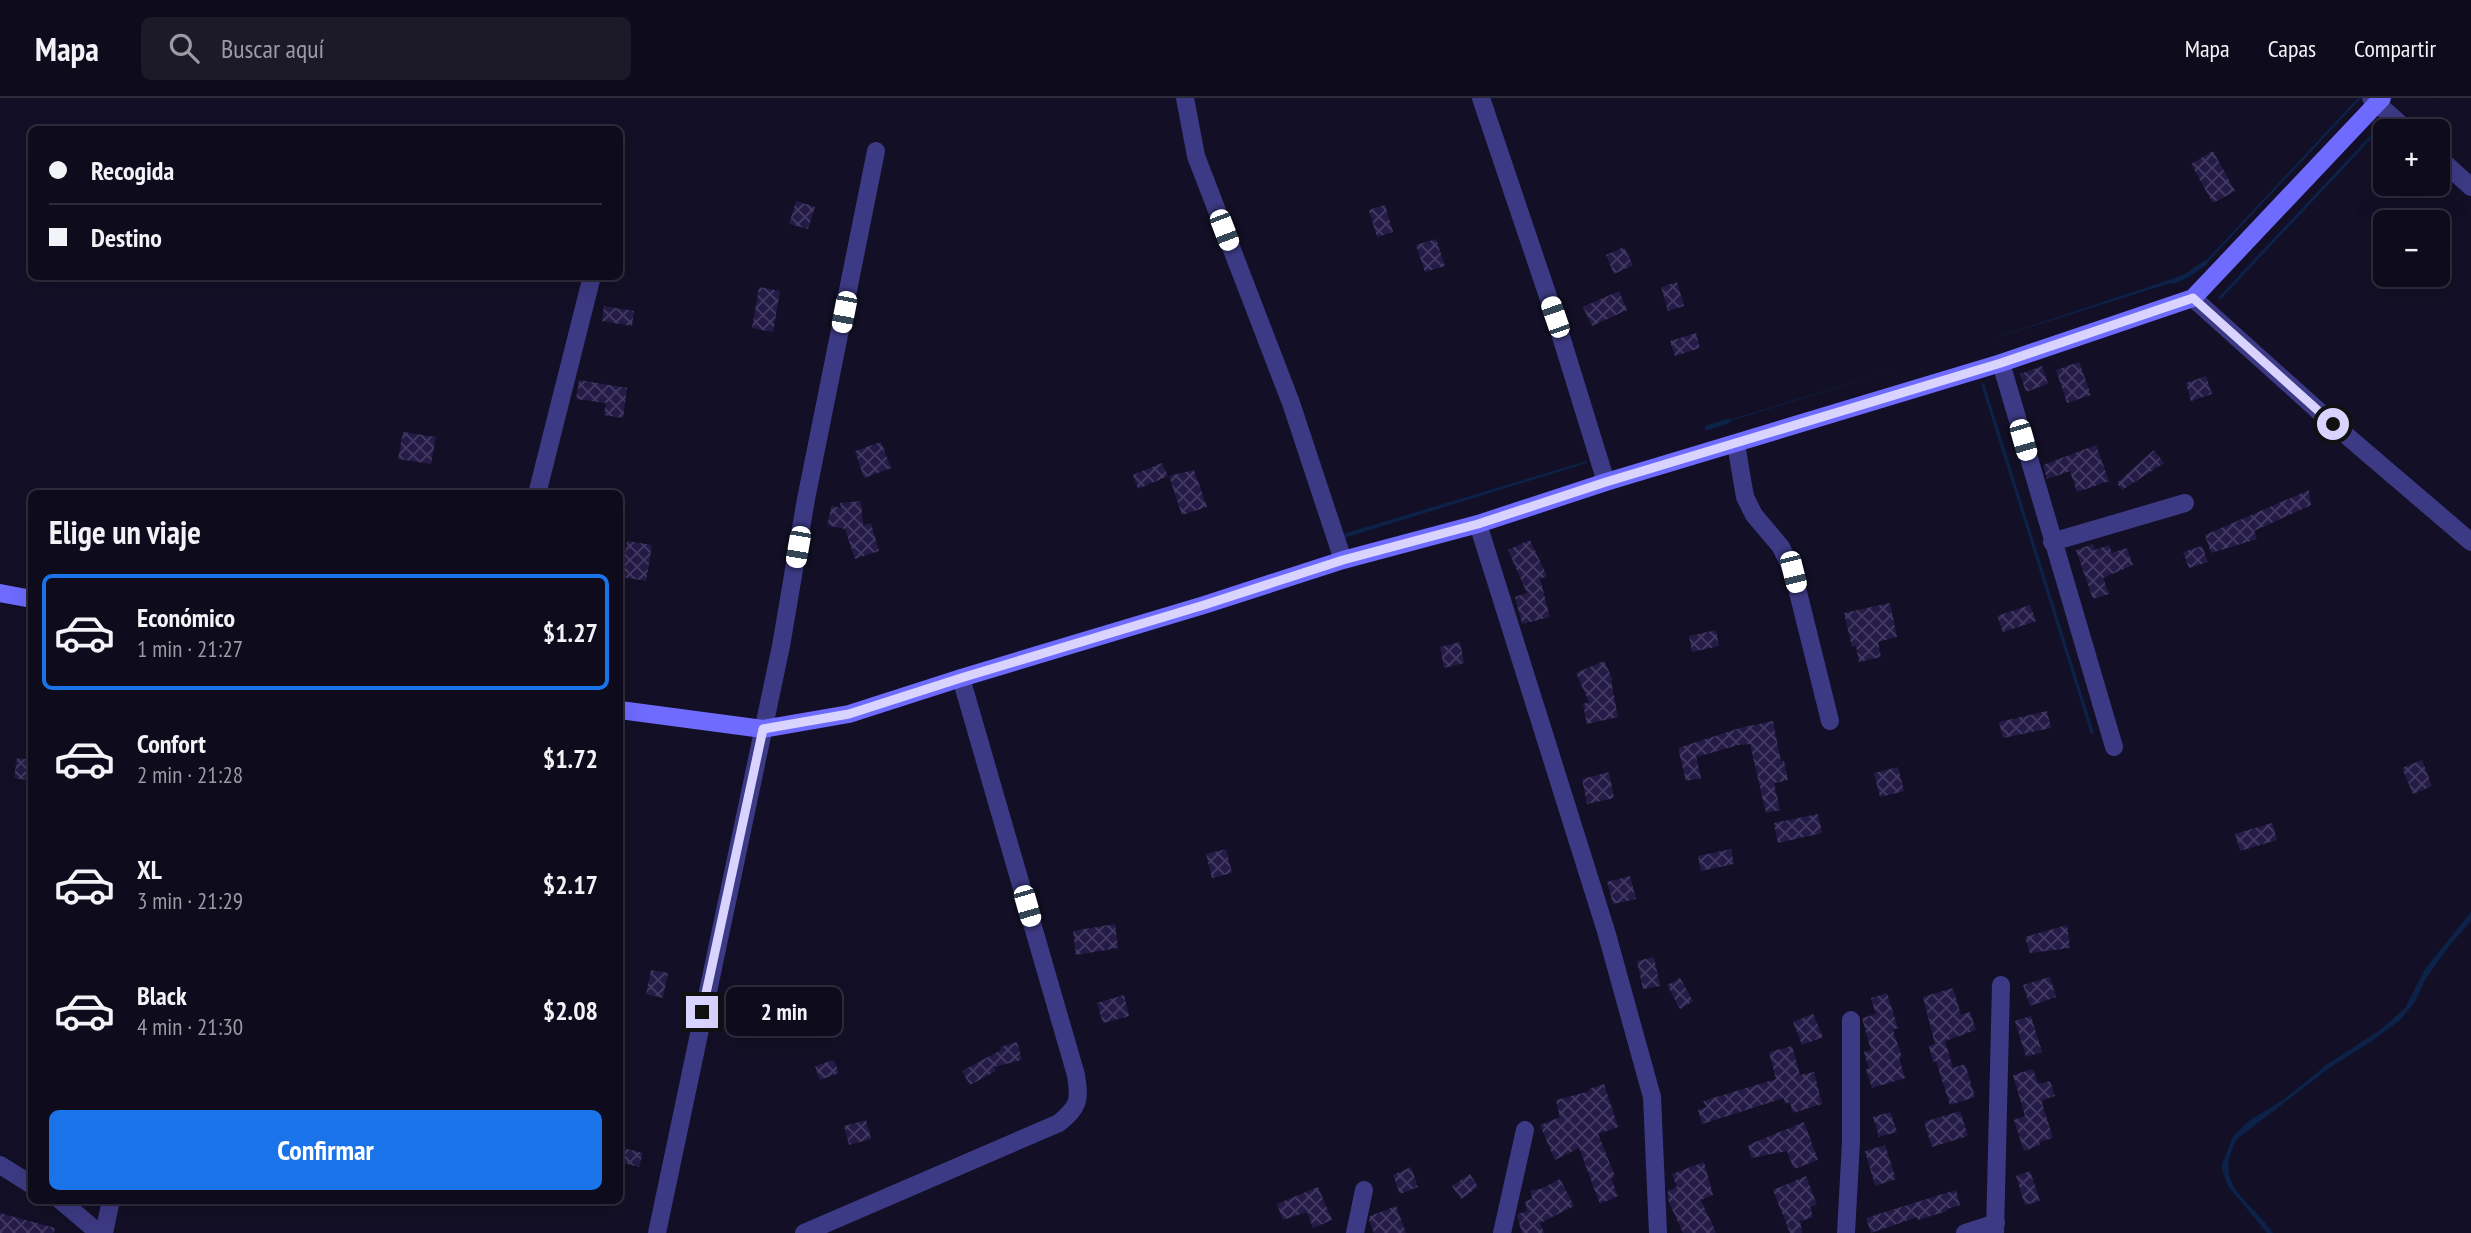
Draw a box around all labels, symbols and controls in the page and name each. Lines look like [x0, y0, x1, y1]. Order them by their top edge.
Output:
search box [141, 17, 631, 80]
text: Mapa [35, 27, 99, 70]
icon: search [165, 29, 203, 67]
text: Buscar aquí [221, 32, 324, 65]
text: Mapa [2185, 33, 2230, 64]
text: Capas [2268, 33, 2316, 64]
text: Compartir [2354, 33, 2436, 64]
map controls [2373, 119, 2450, 287]
button: + [2373, 119, 2450, 196]
text: Recogida [91, 154, 174, 187]
car [1207, 207, 1242, 253]
button: − [2373, 210, 2450, 287]
text: Destino [91, 221, 162, 254]
car [830, 289, 859, 335]
car [1539, 294, 1572, 340]
route start [2317, 408, 2349, 440]
car [2008, 417, 2039, 463]
text: Elige un viaje [49, 511, 201, 553]
car [785, 524, 812, 570]
car [1778, 549, 1809, 595]
icon: car [53, 601, 116, 664]
text: Económico [137, 601, 235, 634]
text: $1.27 [543, 616, 598, 649]
text: 1 min · 21:27 [137, 634, 243, 663]
icon: car [53, 727, 116, 790]
text: Confort [137, 727, 206, 760]
text: $1.72 [543, 742, 598, 775]
text: 2 min · 21:28 [137, 760, 243, 789]
icon: car [53, 853, 116, 916]
text: XL [137, 853, 162, 886]
text: $2.17 [543, 868, 598, 901]
car [1012, 883, 1043, 929]
text: 3 min · 21:29 [137, 886, 243, 915]
icon: car [53, 979, 116, 1042]
text: Black [137, 979, 187, 1012]
callout: 2 min [726, 988, 842, 1037]
text: $2.08 [543, 994, 598, 1027]
route end [686, 996, 718, 1028]
text: 2 min [761, 997, 807, 1026]
text: 4 min · 21:30 [137, 1012, 243, 1041]
button: Confirmar [49, 1110, 602, 1190]

